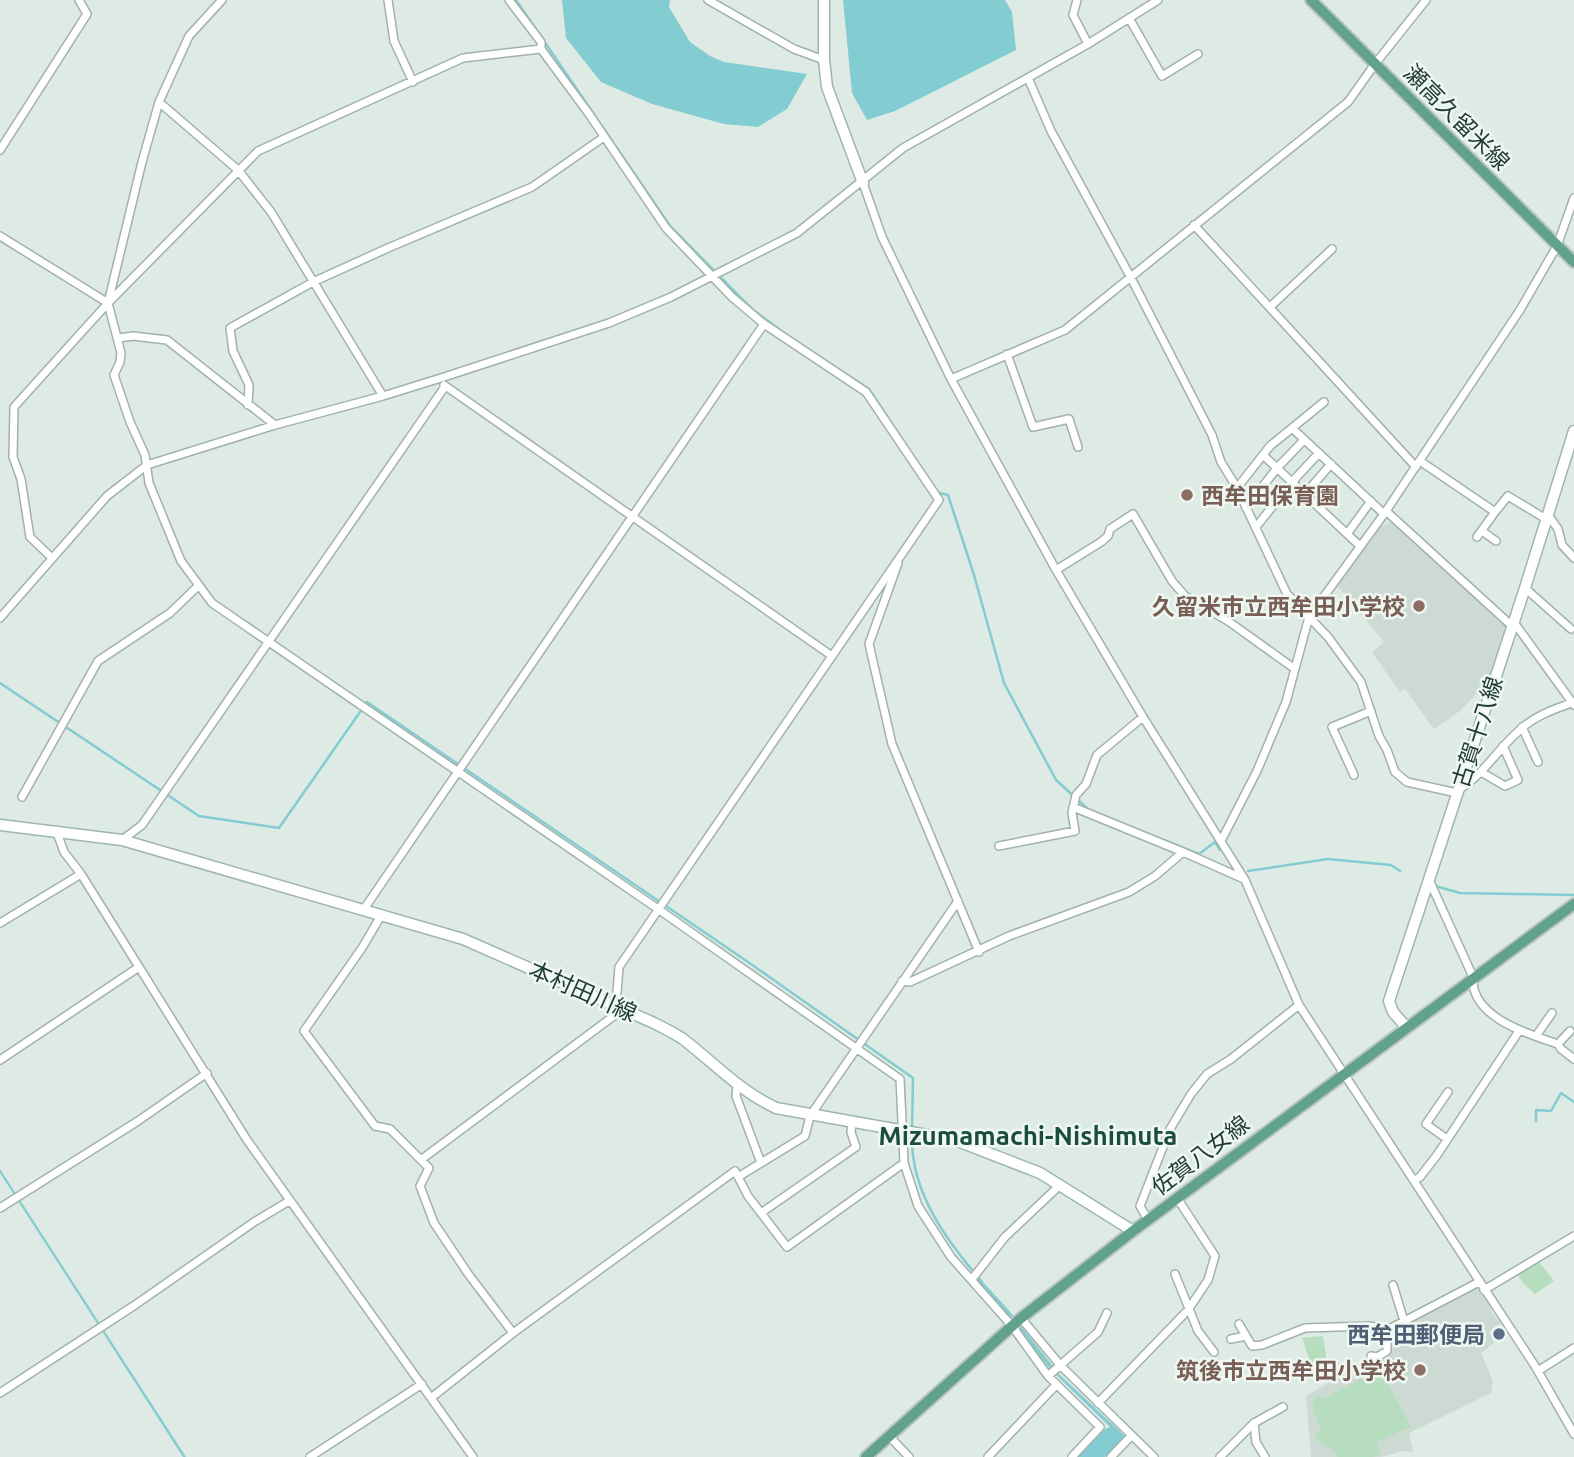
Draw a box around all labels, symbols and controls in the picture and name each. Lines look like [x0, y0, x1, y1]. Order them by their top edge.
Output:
street label: 瀬高久留米線 [1399, 59, 1515, 175]
place label: 西牟田保育園 [1201, 483, 1339, 508]
marker: 西牟田保育園 [1179, 487, 1195, 503]
place label: 久留米市立西牟田小学校 [1152, 594, 1405, 619]
marker: 久留米市立西牟田小学校 [1411, 598, 1427, 614]
street label: 古賀十八線 [1447, 673, 1507, 791]
street label: 本村田川線 [525, 956, 641, 1026]
street label: 佐賀八女線 [1147, 1110, 1253, 1200]
district label: Mizumamachi-Nishimuta [879, 1121, 1177, 1150]
place label: 西牟田郵便局 [1347, 1322, 1485, 1347]
marker: 西牟田郵便局 [1491, 1326, 1507, 1342]
place label: 筑後市立西牟田小学校 [1176, 1358, 1406, 1383]
marker: 筑後市立西牟田小学校 [1412, 1362, 1428, 1378]

